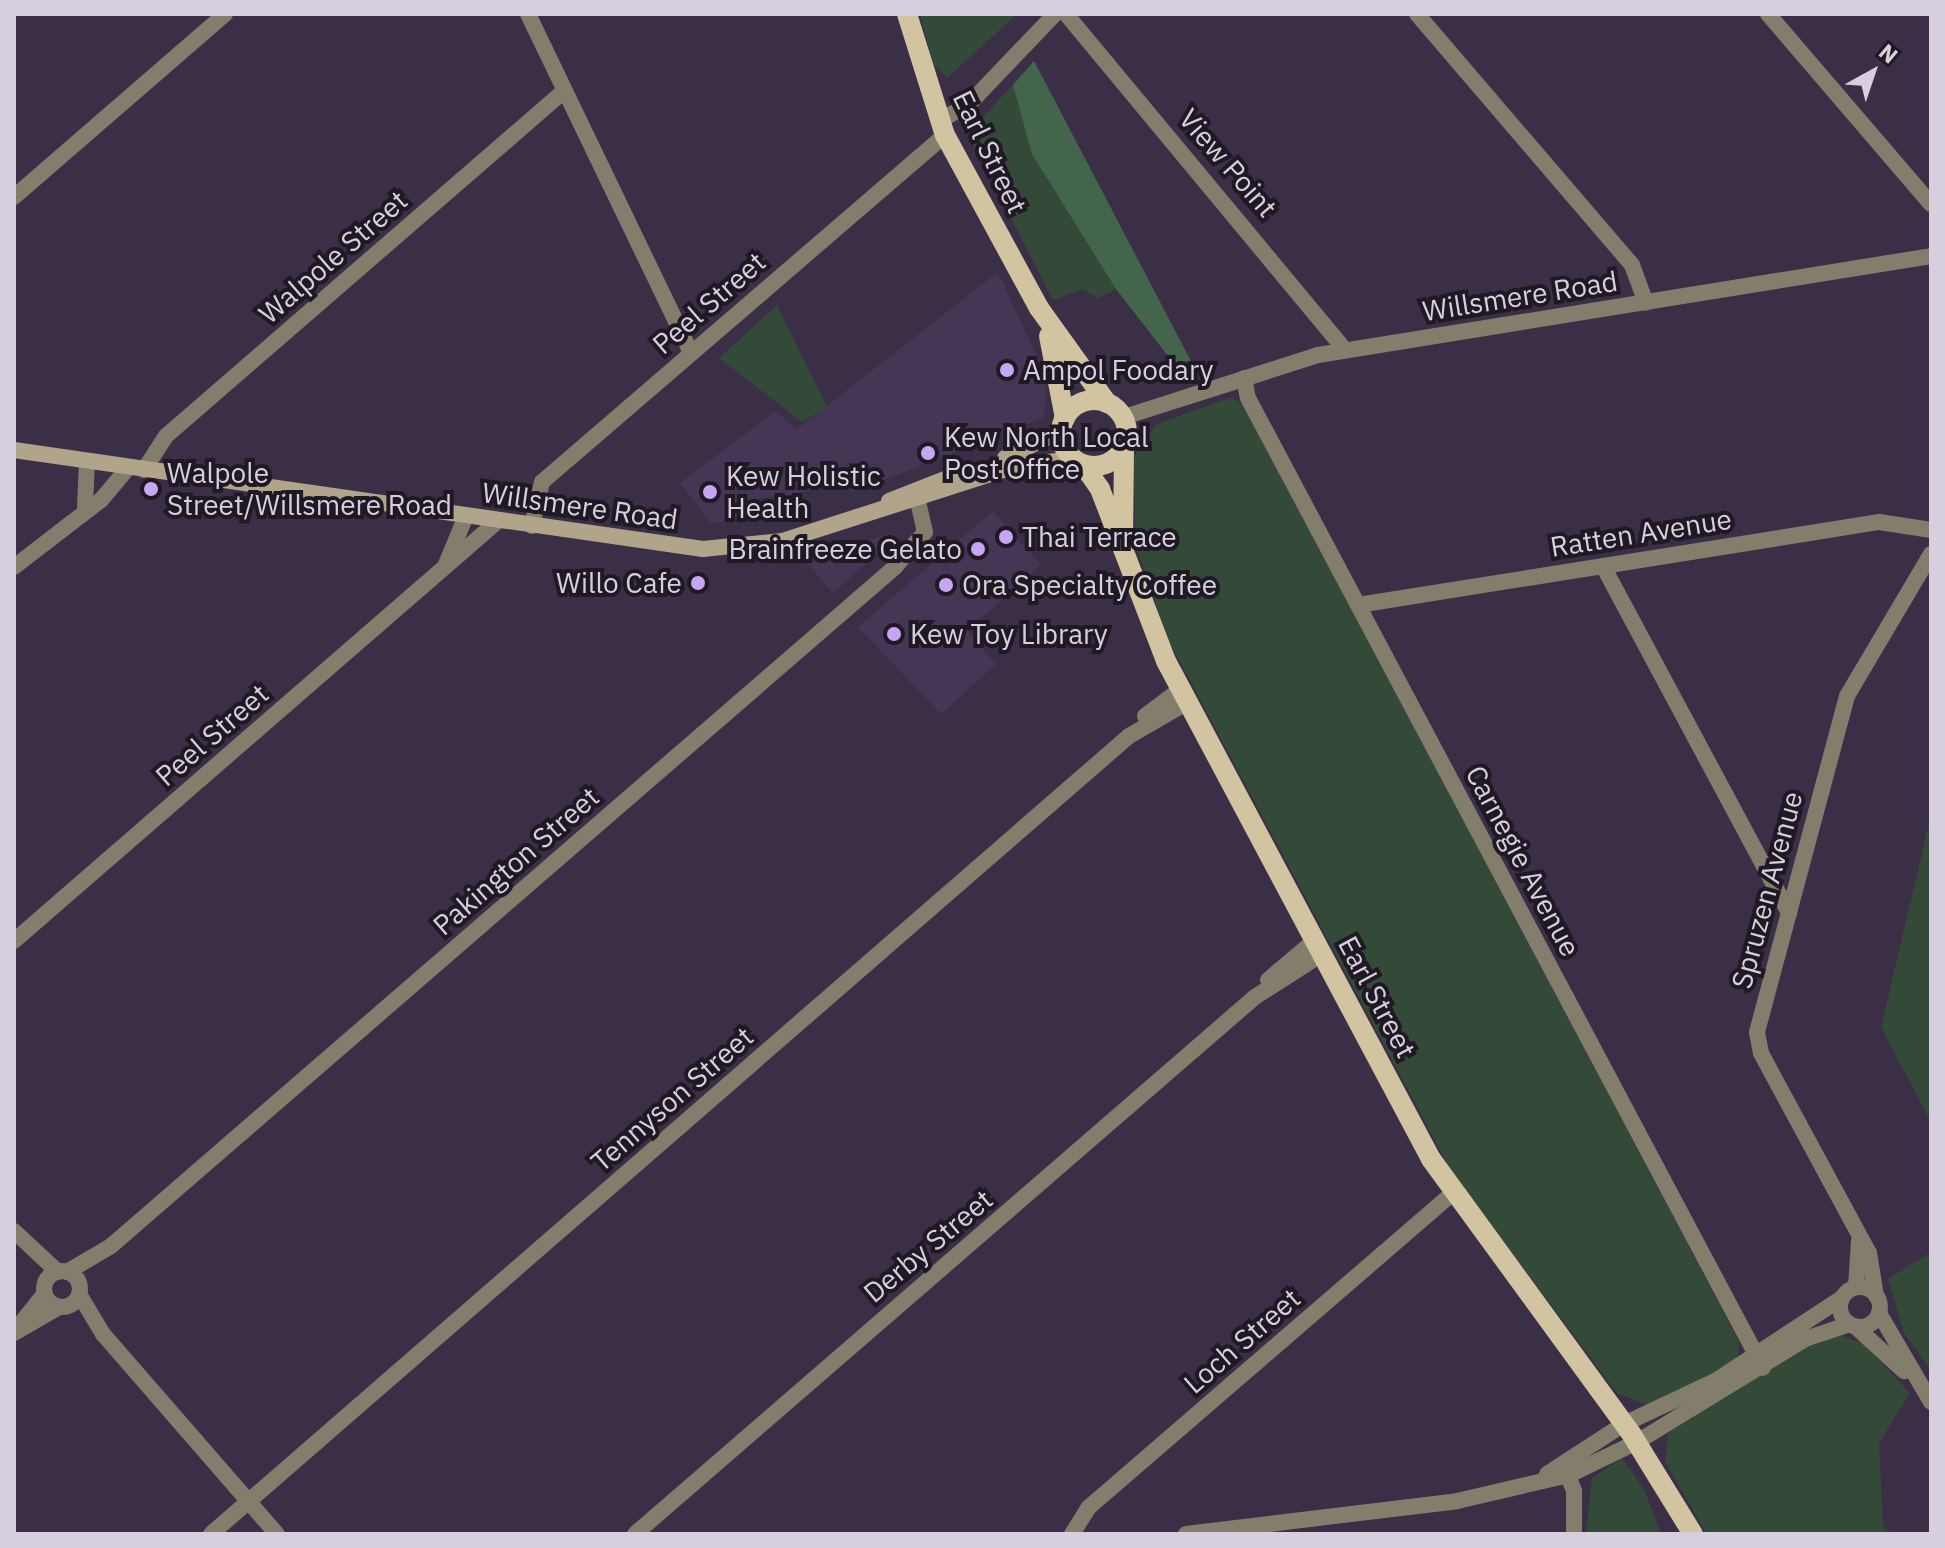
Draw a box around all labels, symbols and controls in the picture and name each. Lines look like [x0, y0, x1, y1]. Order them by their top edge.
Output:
north arrow [1833, 32, 1913, 112]
text: N [1873, 37, 1904, 69]
street label: Earl Street [946, 85, 1034, 219]
street label: View Point [1172, 102, 1284, 224]
street label: Walpole Street [252, 183, 414, 331]
street label: Peel Street [646, 245, 772, 361]
street label: Willsmere Road [1420, 264, 1620, 328]
place label: Ampol Foodary [1023, 353, 1214, 387]
marker: Ampol Foodary [998, 361, 1016, 379]
place label: Kew North Local Post Office [944, 420, 1149, 486]
marker: Kew North Local Post Office [919, 444, 937, 462]
place label: Walpole Street/Willsmere Road [167, 456, 452, 522]
place label: Kew Holistic Health [726, 459, 881, 525]
street label: Willsmere Road [480, 476, 680, 536]
marker: Walpole Street/Willsmere Road [142, 480, 160, 498]
marker: Kew Holistic Health [701, 483, 719, 501]
street label: Ratten Avenue [1548, 502, 1734, 564]
place label: Thai Terrace [1022, 520, 1177, 554]
marker: Thai Terrace [997, 528, 1015, 546]
place label: Brainfreeze Gelato [728, 532, 962, 566]
marker: Brainfreeze Gelato [969, 540, 987, 558]
place label: Willo Cafe [556, 566, 682, 600]
place label: Ora Specialty Coffee [962, 568, 1217, 602]
marker: Willo Cafe [689, 574, 707, 592]
marker: Ora Specialty Coffee [937, 576, 955, 594]
place label: Kew Toy Library [910, 617, 1108, 651]
marker: Kew Toy Library [885, 625, 903, 643]
street label: Peel Street [149, 677, 275, 793]
street label: Carnegie Avenue [1459, 760, 1587, 962]
street label: Pakington Street [426, 780, 606, 942]
street label: Spruzen Avenue [1725, 788, 1809, 992]
street label: Earl Street [1331, 931, 1423, 1063]
street label: Tennyson Street [584, 1020, 760, 1178]
street label: Derby Street [857, 1182, 999, 1310]
street label: Loch Street [1177, 1281, 1307, 1401]

